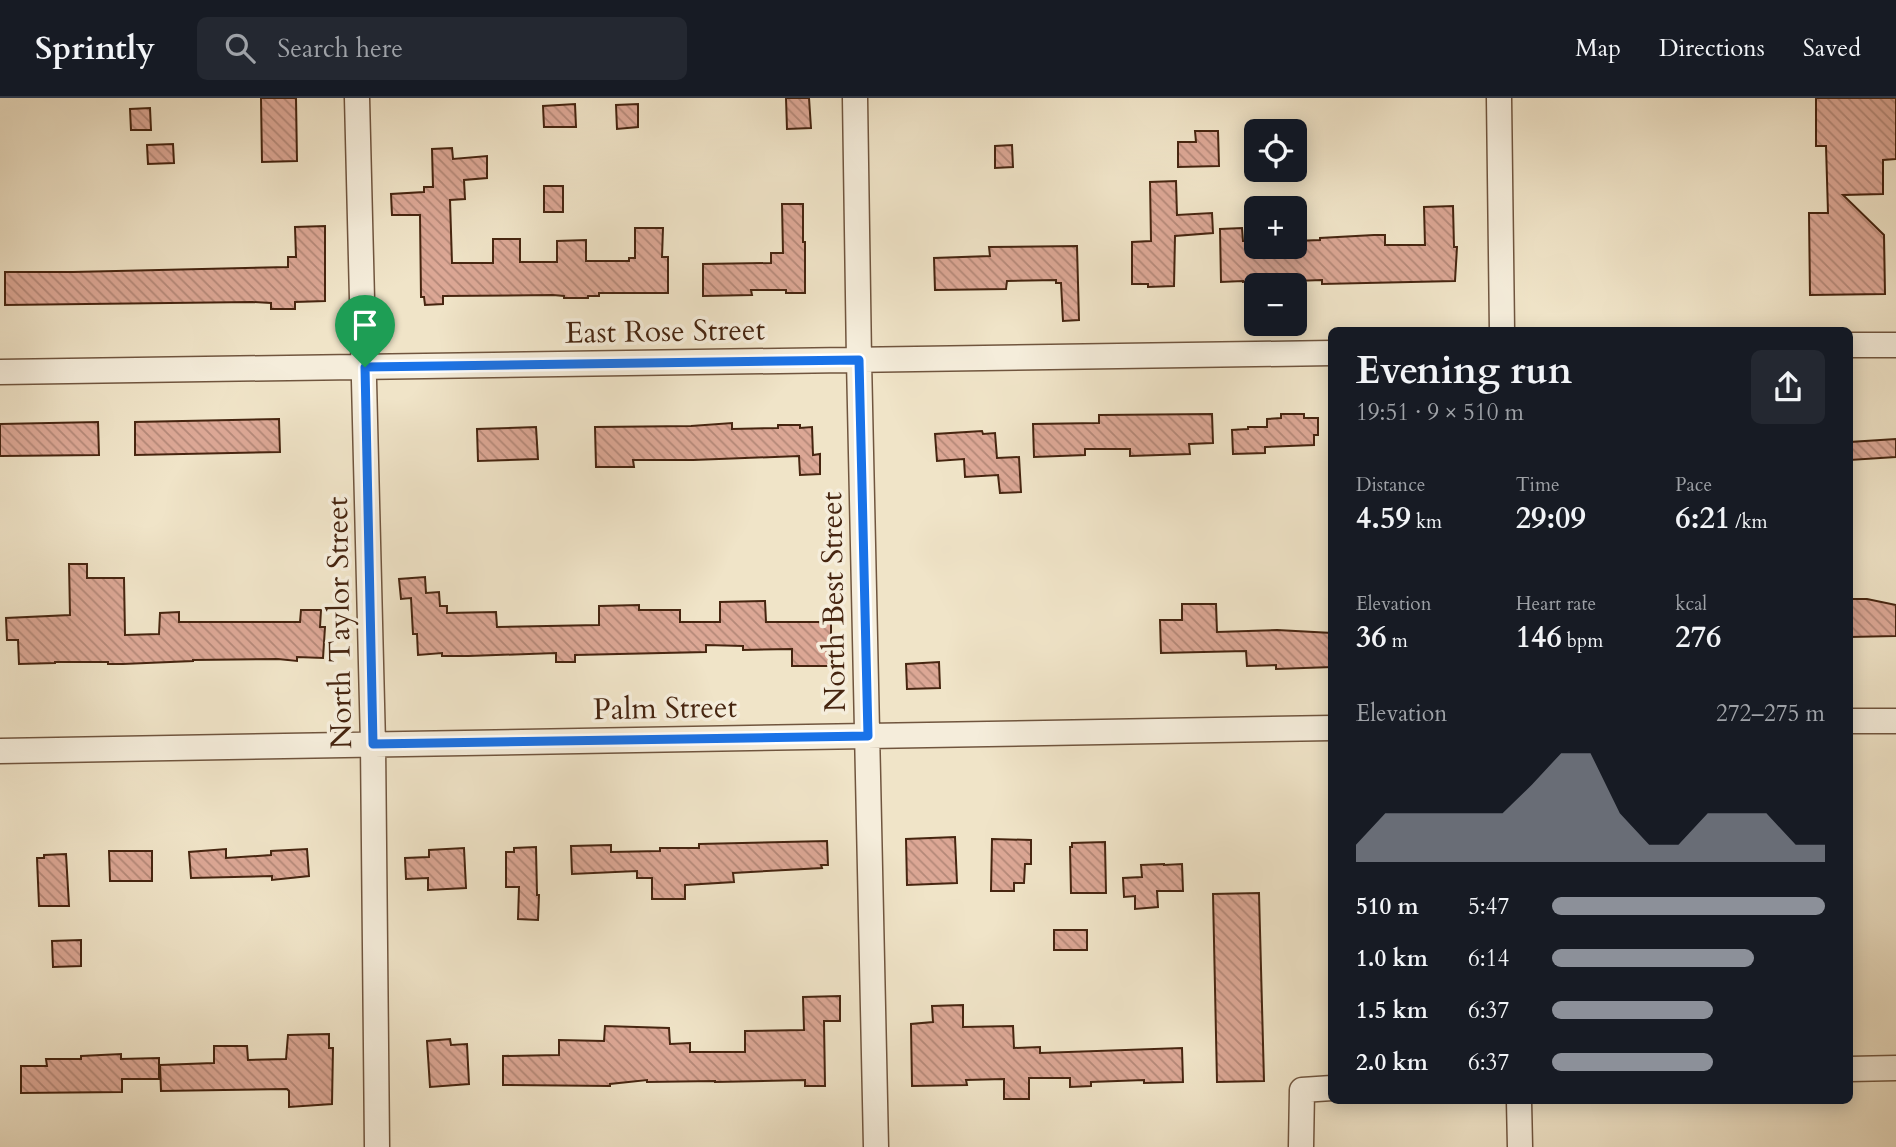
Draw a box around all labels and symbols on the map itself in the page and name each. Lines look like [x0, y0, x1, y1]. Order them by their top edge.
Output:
pin [335, 295, 395, 367]
street label: East Rose Street [565, 309, 766, 354]
street label: North Best Street [811, 491, 856, 713]
street label: North Taylor Street [317, 496, 362, 750]
street label: Palm Street [593, 687, 738, 730]

